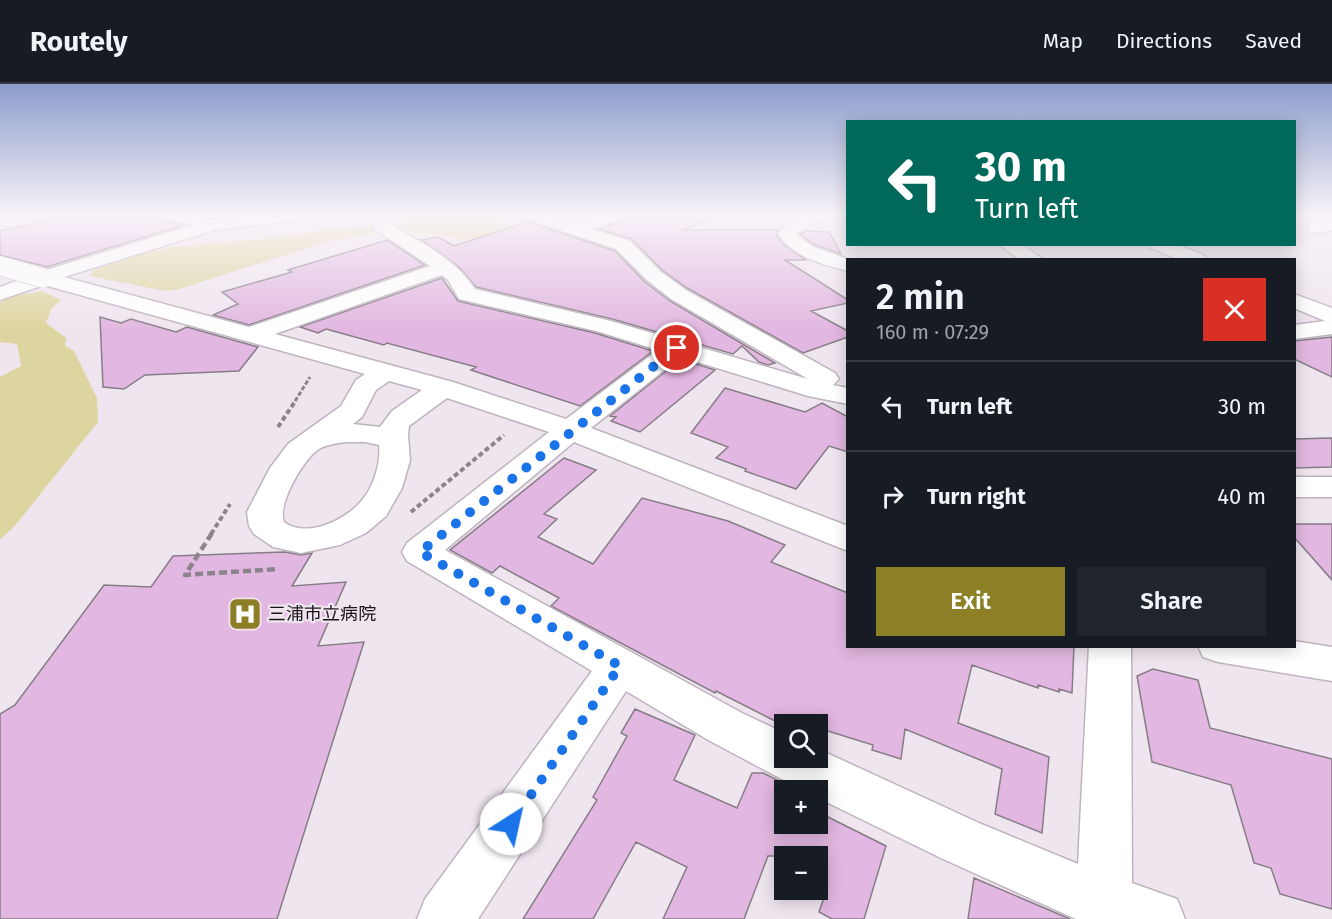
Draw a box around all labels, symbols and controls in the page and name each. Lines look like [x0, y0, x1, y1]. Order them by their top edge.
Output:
text: Routely [30, 25, 128, 58]
text: Map [1043, 28, 1083, 54]
text: Directions [1116, 28, 1212, 54]
text: Saved [1245, 28, 1302, 54]
text: 30 m [975, 142, 1067, 192]
icon: left [876, 144, 954, 222]
text: Turn left [975, 193, 1078, 225]
text: 2 min [876, 275, 965, 319]
button: close [1203, 278, 1266, 341]
text: 160 m · 07:29 [876, 320, 989, 344]
pin [651, 322, 702, 373]
icon: arrive [660, 331, 693, 364]
icon: left [876, 390, 909, 423]
text: Turn left [927, 393, 1012, 420]
text: 30 m [1218, 393, 1266, 420]
icon: right [876, 480, 909, 513]
text: Turn right [927, 483, 1026, 510]
text: 40 m [1217, 483, 1266, 510]
button: Exit [876, 567, 1065, 636]
button: Share [1077, 567, 1266, 636]
hospital icon: 三浦市立病院 [227, 596, 263, 632]
place label: 三浦市立病院 [268, 603, 376, 625]
map controls [774, 714, 828, 900]
button: search [774, 714, 828, 768]
button: + [774, 780, 828, 834]
position arrow [479, 792, 543, 856]
button: − [774, 846, 828, 900]

